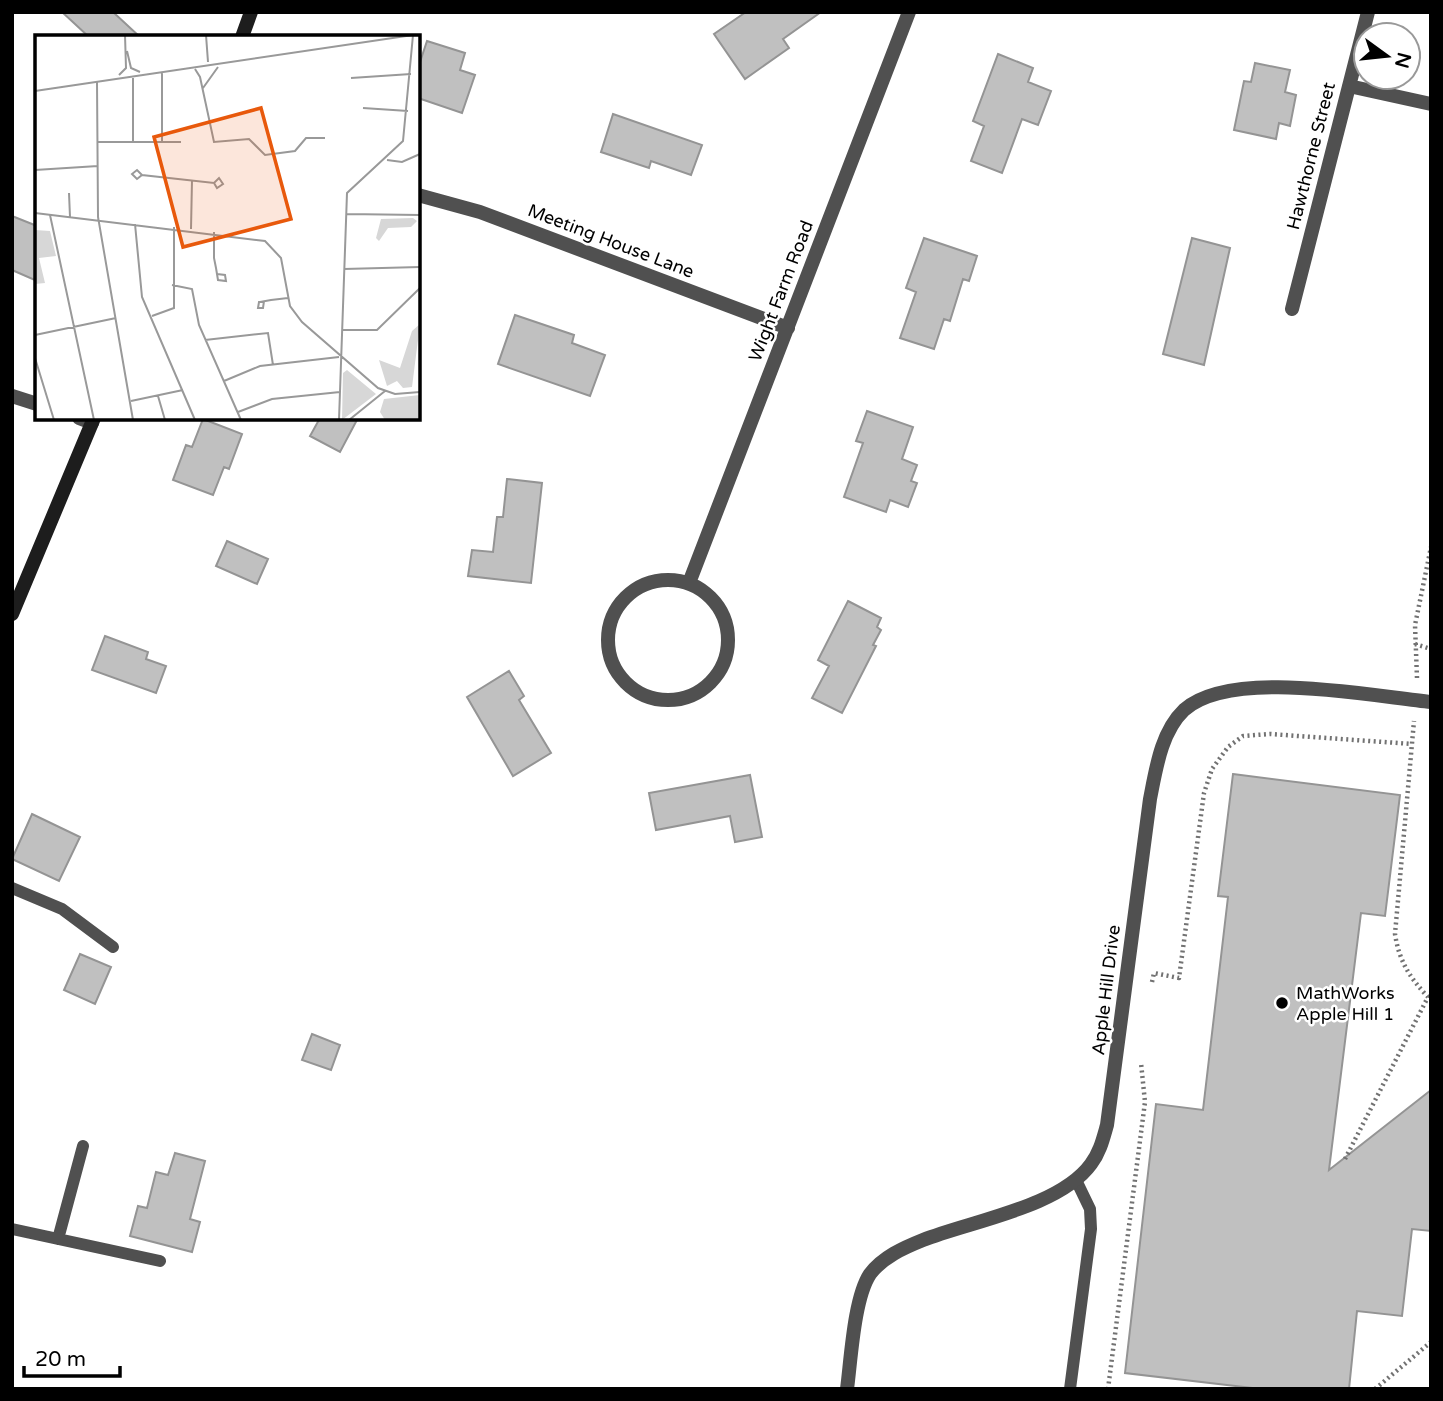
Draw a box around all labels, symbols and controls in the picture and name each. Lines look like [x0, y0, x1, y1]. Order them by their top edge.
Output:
north arrow [1352, 21, 1422, 91]
inset map [35, 35, 420, 420]
text: N [1390, 50, 1415, 70]
street label: Hawthorne Street [1282, 80, 1340, 232]
street label: Meeting House Lane [525, 199, 697, 283]
street label: Wight Farm Road [744, 217, 818, 365]
street label: Apple Hill Drive [1087, 924, 1125, 1056]
place label: MathWorks Apple Hill 1 [1296, 982, 1395, 1025]
marker: MathWorks Apple Hill 1 [1274, 995, 1290, 1011]
scale bar [24, 1334, 121, 1378]
text: 20 m [35, 1347, 86, 1372]

